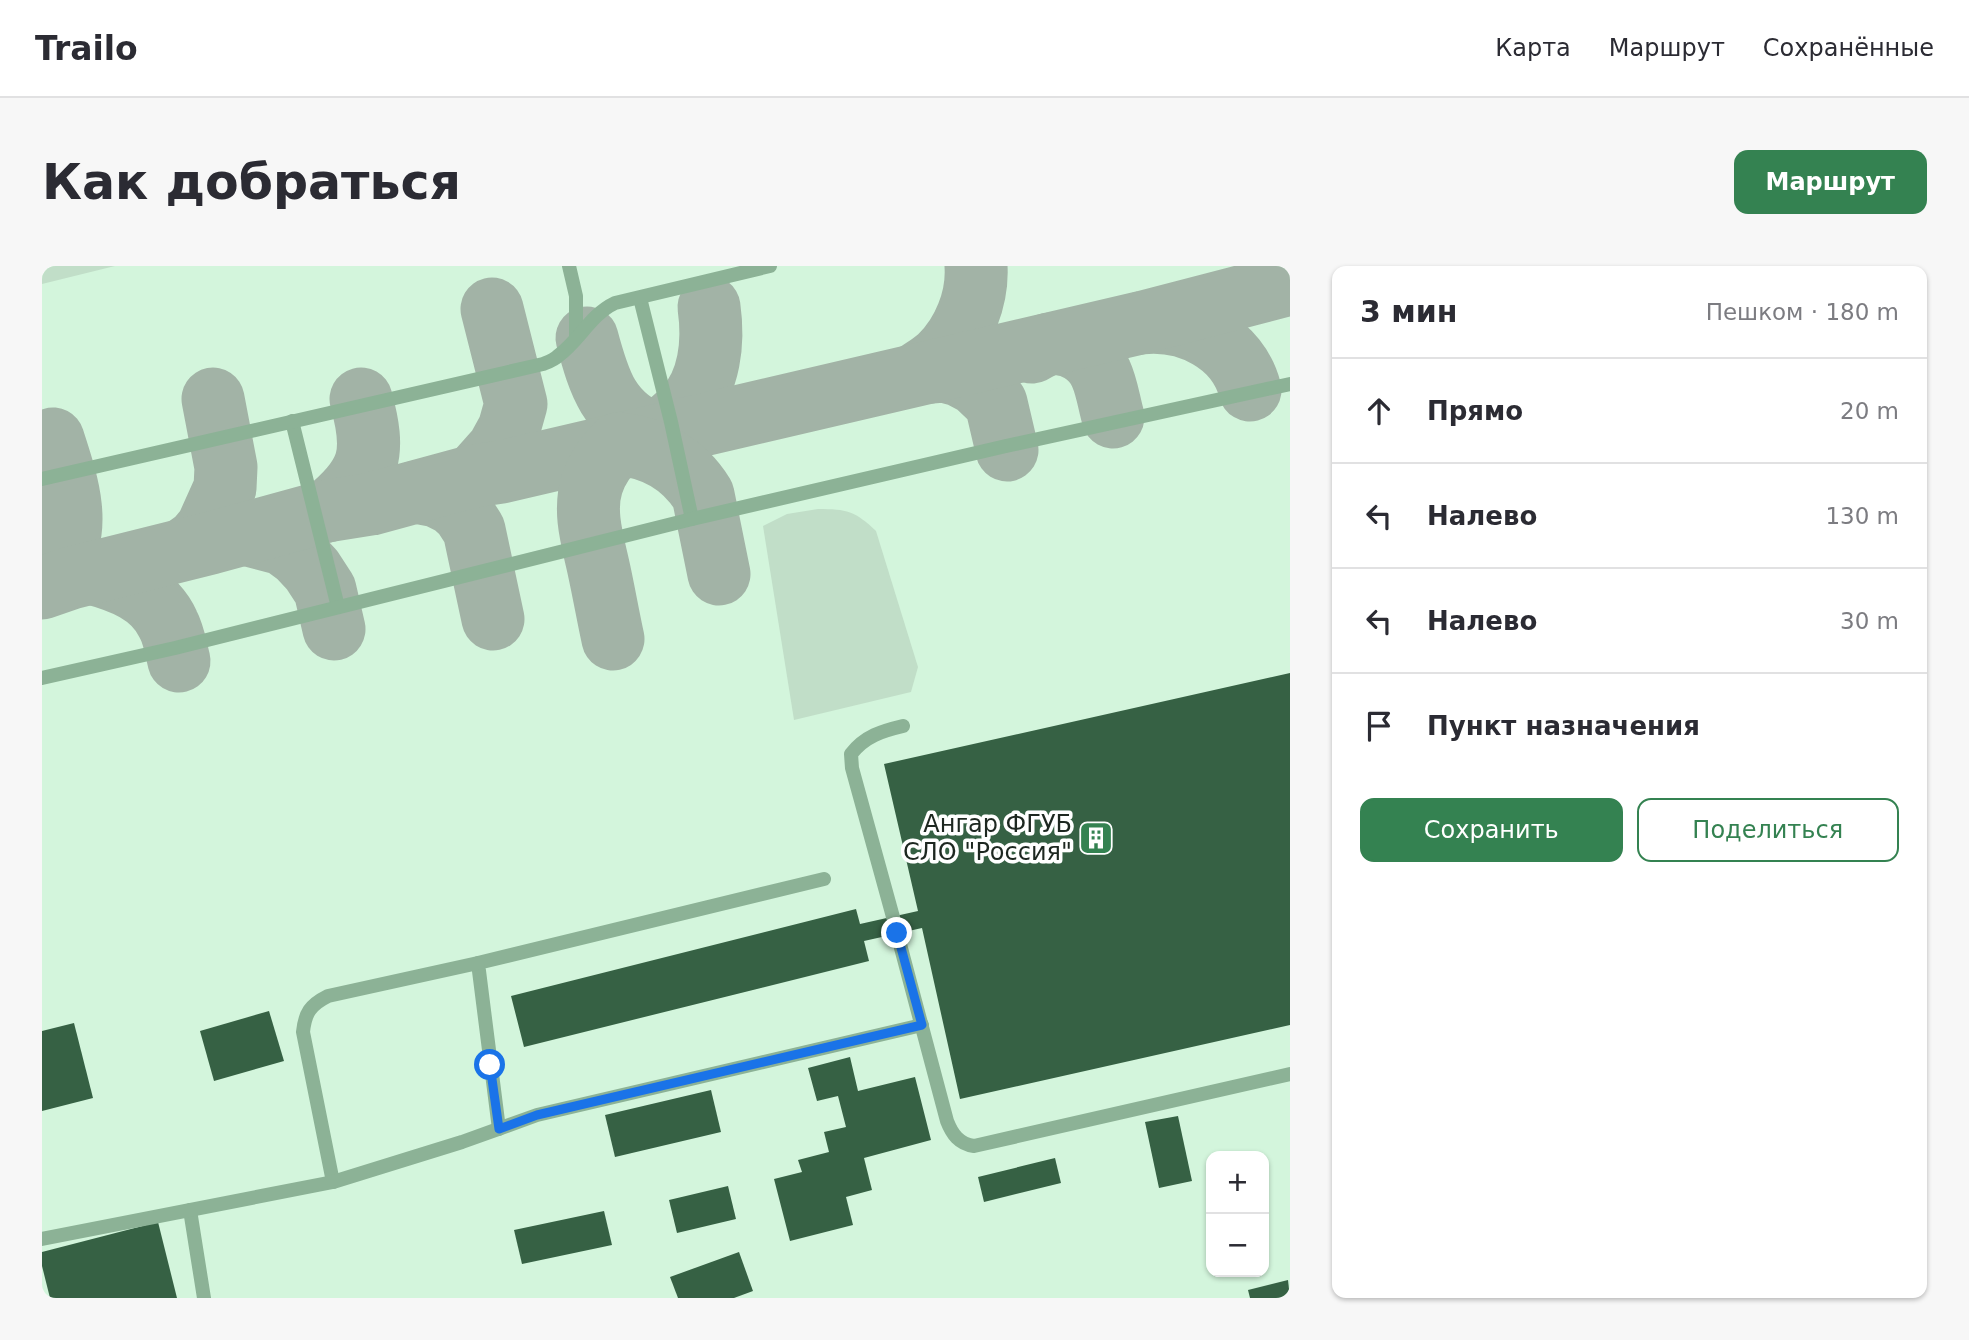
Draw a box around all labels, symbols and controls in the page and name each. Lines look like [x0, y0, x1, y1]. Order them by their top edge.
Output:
text: Trailo [35, 29, 138, 68]
text: Карта [1495, 34, 1571, 62]
text: Маршрут [1609, 34, 1725, 62]
text: Сохранённые [1763, 34, 1934, 62]
button: Маршрут [1734, 150, 1927, 214]
text: Как добраться [42, 154, 461, 211]
text: 3 мин [1360, 294, 1458, 329]
text: Пешком · 180 m [1706, 299, 1899, 325]
icon: ahead [1360, 392, 1398, 430]
text: Прямо [1427, 396, 1523, 426]
text: 20 m [1840, 398, 1899, 424]
icon: left [1360, 497, 1398, 535]
text: Налево [1427, 501, 1537, 531]
text: 130 m [1825, 503, 1899, 529]
icon: left [1360, 602, 1398, 640]
text: Налево [1427, 606, 1537, 636]
text: 30 m [1840, 608, 1899, 634]
icon: arrive [1360, 707, 1398, 745]
text: Пункт назначения [1427, 711, 1700, 741]
button: Сохранить [1360, 798, 1623, 862]
button: Поделиться [1637, 798, 1899, 862]
place label: Ангар ФГУБ СЛО "Россия" [903, 810, 1072, 866]
building icon: Ангар ФГУБ СЛО "Россия" [1077, 819, 1115, 857]
route end [881, 917, 912, 948]
route start [474, 1049, 505, 1080]
map controls [1206, 1151, 1269, 1277]
button: + [1206, 1151, 1269, 1214]
button: − [1206, 1214, 1269, 1277]

